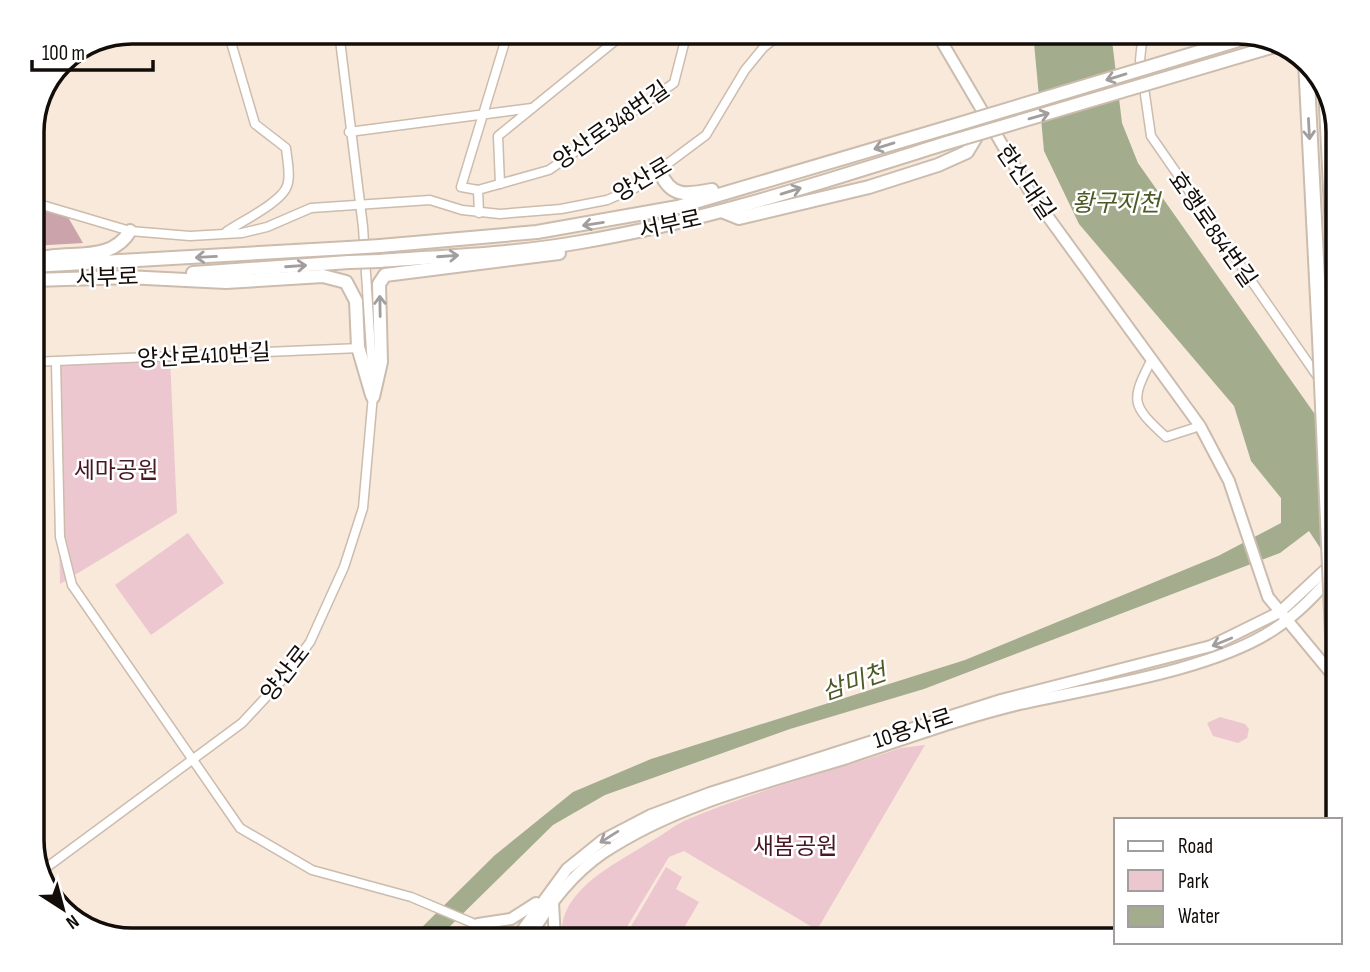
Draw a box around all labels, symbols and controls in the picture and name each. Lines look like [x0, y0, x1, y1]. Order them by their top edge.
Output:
scale bar [32, 28, 152, 72]
text: 100 m [42, 41, 85, 66]
one-way arrow [1105, 71, 1127, 84]
street label: 양산로348번길 [548, 76, 675, 176]
one-way arrow [1028, 108, 1050, 121]
one-way arrow [1302, 117, 1315, 140]
street label: 한신대길 [990, 140, 1060, 225]
one-way arrow [873, 141, 895, 154]
street label: 양산로 [608, 152, 677, 208]
street label: 효행로854번길 [1162, 166, 1262, 293]
one-way arrow [780, 184, 802, 197]
water label: 황구지천 [1072, 189, 1163, 218]
street label: 서부로 [636, 205, 704, 245]
one-way arrow [582, 217, 605, 230]
one-way arrow [437, 249, 459, 262]
one-way arrow [195, 250, 218, 263]
one-way arrow [284, 259, 306, 272]
street label: 서부로 [75, 263, 139, 293]
one-way arrow [373, 294, 387, 317]
street label: 양산로410번길 [137, 339, 272, 373]
park label: 세마공원 [74, 457, 158, 485]
one-way arrow [1211, 637, 1233, 650]
street label: 양산로 [255, 640, 316, 707]
water label: 삼미천 [818, 657, 893, 707]
street label: 10용사로 [870, 703, 957, 755]
legend [1114, 818, 1342, 944]
one-way arrow [600, 831, 620, 845]
park label: 새봄공원 [753, 833, 837, 861]
text: Road [1178, 834, 1213, 859]
text: Park [1178, 869, 1209, 894]
north arrow [28, 874, 98, 944]
text: Water [1178, 904, 1220, 929]
text: N [61, 909, 83, 934]

